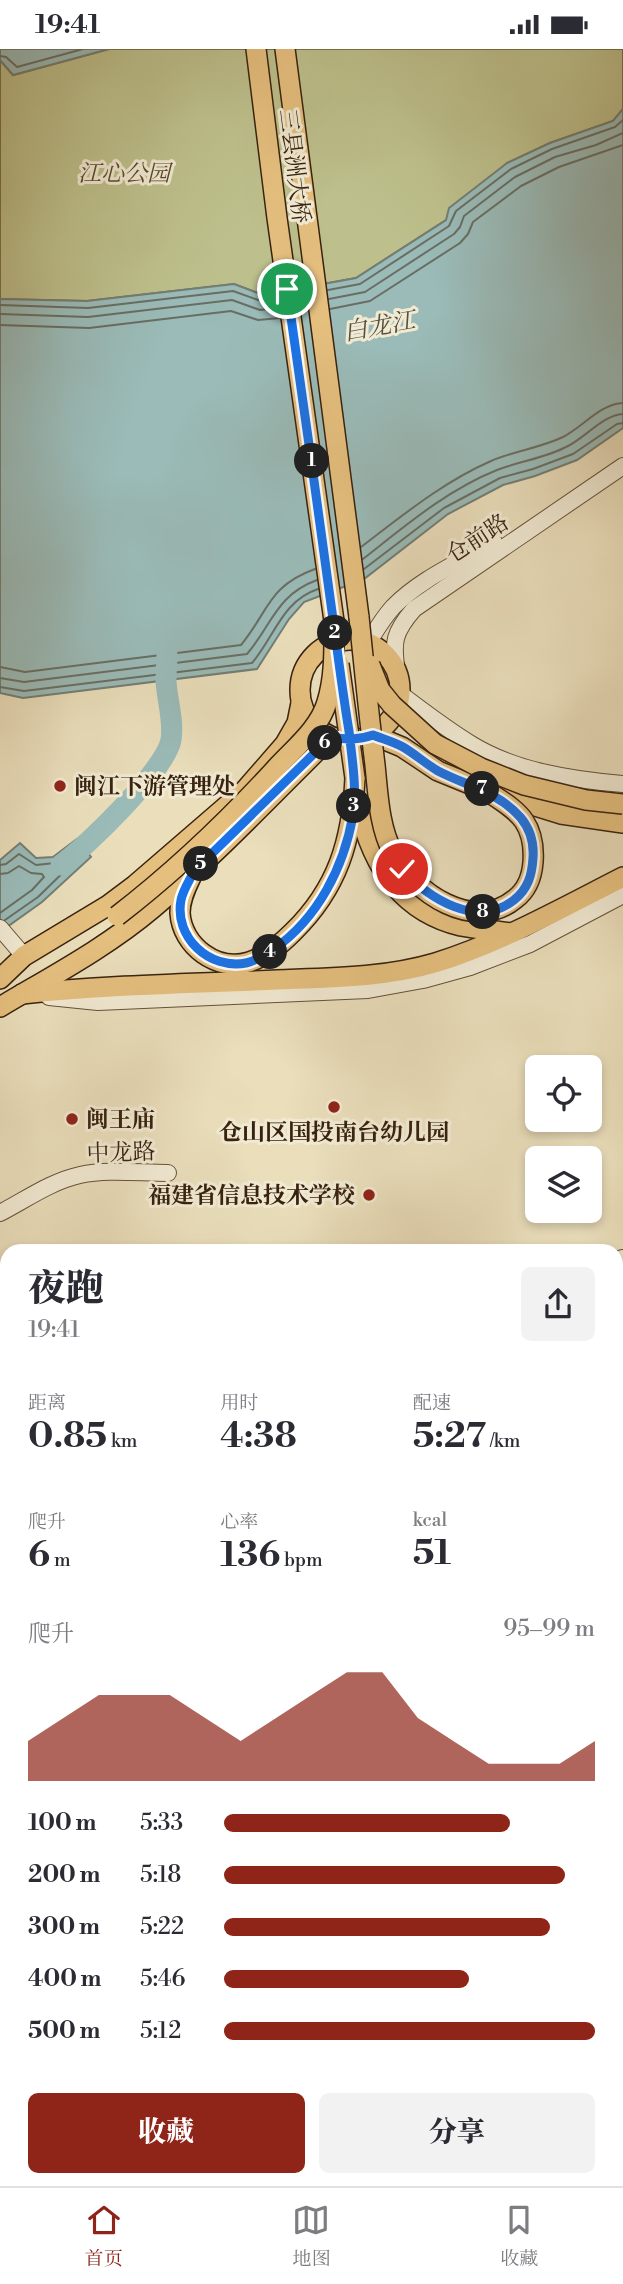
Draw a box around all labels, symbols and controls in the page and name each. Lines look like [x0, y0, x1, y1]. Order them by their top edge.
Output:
text: 19:41 [35, 9, 100, 41]
street label: 三县洲大桥 [273, 107, 315, 225]
park label: 江心公园 [78, 160, 174, 188]
pin [257, 259, 317, 319]
icon: arrive [268, 270, 306, 308]
water label: 白龙江 [341, 305, 420, 348]
pin: 1 [294, 443, 330, 479]
text: 1 [307, 448, 316, 472]
street label: 仓前路 [441, 508, 514, 569]
pin: 2 [318, 615, 352, 651]
text: 2 [329, 620, 340, 644]
pin: 6 [308, 725, 342, 761]
text: 6 [319, 730, 330, 754]
pin: 7 [464, 771, 500, 807]
place label: 闽江下游管理处 [74, 773, 235, 801]
text: 7 [476, 776, 487, 800]
marker: 闽江下游管理处 [52, 778, 68, 794]
pin: 3 [336, 789, 372, 823]
text: 3 [348, 793, 359, 817]
pin [372, 839, 432, 899]
pin: 5 [184, 847, 218, 881]
icon: check [383, 850, 421, 888]
text: 5 [195, 851, 206, 875]
pin: 8 [466, 895, 500, 929]
text: 8 [476, 899, 489, 923]
pin: 4 [252, 935, 288, 969]
text: 4 [263, 939, 276, 963]
map controls [525, 1055, 602, 1223]
button: locate [525, 1055, 602, 1132]
marker: 仓山区国投南台幼儿园 [326, 1099, 342, 1115]
place label: 闽王庙 [86, 1106, 155, 1134]
marker: 闽王庙 [64, 1111, 80, 1127]
place label: 仓山区国投南台幼儿园 [219, 1119, 449, 1147]
street label: 中龙路 [86, 1138, 156, 1168]
button: layers [525, 1146, 602, 1223]
place label: 福建省信息技术学校 [148, 1182, 355, 1210]
marker: 福建省信息技术学校 [361, 1187, 377, 1203]
text: 夜跑 [28, 1266, 104, 1313]
button: share [521, 1267, 595, 1341]
text: 19:41 [28, 1316, 80, 1344]
text: 距离 [28, 1391, 66, 1415]
text: 用时 [220, 1391, 258, 1415]
text: 配速 [413, 1391, 451, 1415]
text: 0.85 [28, 1415, 107, 1458]
text: 4:38 [220, 1415, 297, 1458]
text: 5:27 [413, 1415, 486, 1458]
text: km [107, 1429, 138, 1453]
text: /km [486, 1429, 520, 1453]
text: kcal [413, 1508, 447, 1532]
text: 爬升 [28, 1510, 66, 1534]
text: 心率 [220, 1510, 258, 1534]
text: 51 [413, 1532, 451, 1575]
text: 6 [28, 1534, 50, 1577]
text: 136 [220, 1534, 280, 1577]
text: m [50, 1548, 71, 1572]
text: bpm [280, 1548, 323, 1572]
text: 95–99 m [503, 1615, 595, 1643]
text: 爬升 [28, 1620, 74, 1648]
text: 100 m [28, 1809, 96, 1837]
text: 5:33 [140, 1809, 183, 1837]
text: 200 m [28, 1861, 100, 1889]
text: 5:18 [140, 1861, 181, 1889]
text: 300 m [28, 1913, 100, 1941]
text: 5:22 [140, 1913, 184, 1941]
text: 400 m [28, 1965, 101, 1993]
text: 5:46 [140, 1965, 186, 1993]
text: 500 m [28, 2017, 100, 2045]
text: 5:12 [140, 2017, 181, 2045]
button: 收藏 [28, 2093, 305, 2173]
button: 分享 [319, 2093, 595, 2173]
tab: 首页 [85, 2201, 123, 2271]
tab: 地图 [292, 2201, 330, 2271]
tab: 收藏 [500, 2201, 538, 2271]

